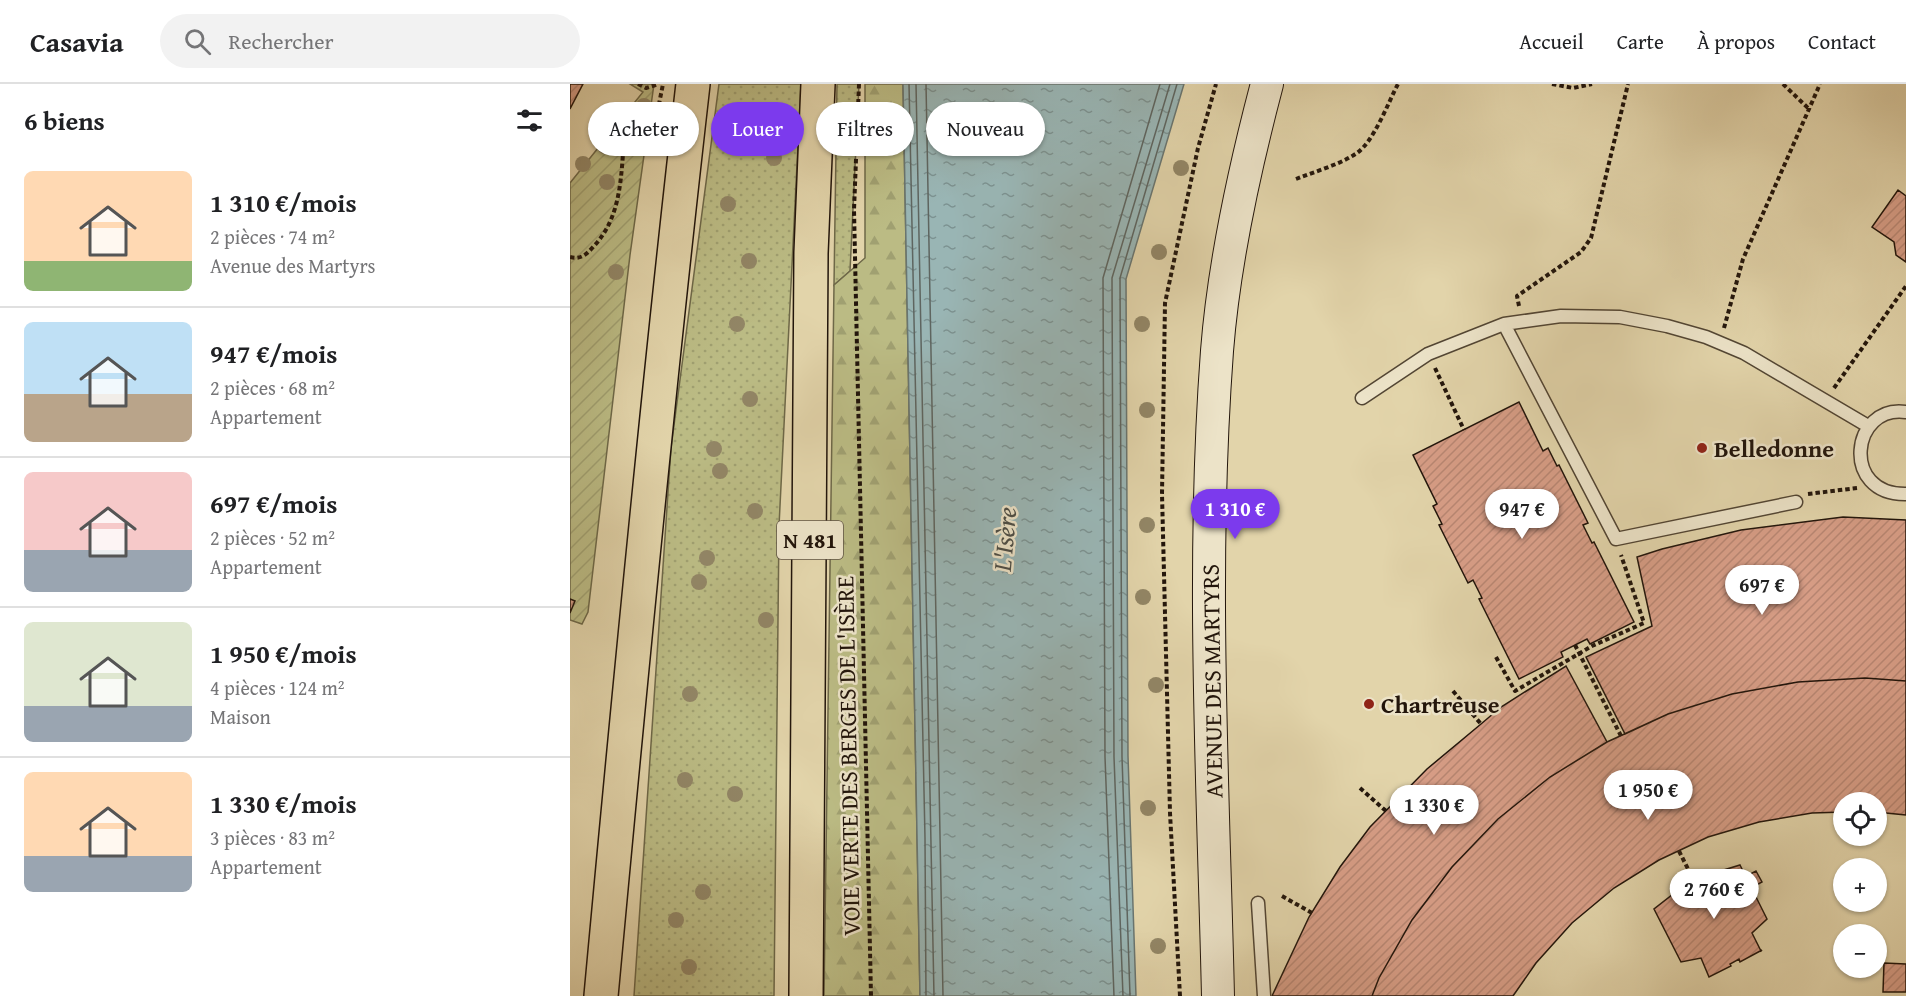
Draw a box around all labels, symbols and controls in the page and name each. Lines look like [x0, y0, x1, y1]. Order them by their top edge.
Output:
search box [160, 14, 580, 68]
text: Casavia [30, 21, 124, 62]
icon: search [181, 25, 214, 58]
text: Rechercher [229, 25, 334, 57]
text: Accueil [1519, 26, 1584, 57]
text: Carte [1617, 26, 1664, 57]
text: À propos [1697, 26, 1775, 57]
text: Contact [1808, 26, 1876, 57]
text: 6 biens [24, 101, 105, 140]
chip: Acheter [588, 102, 699, 156]
chip: Louer [711, 102, 804, 156]
chip: Filtres [816, 102, 914, 156]
chip: Nouveau [926, 102, 1045, 156]
icon: filters [513, 104, 546, 137]
text: 1 310 €/mois [210, 183, 357, 222]
icon: home [72, 195, 144, 267]
text: 2 pièces · 74 m² [210, 222, 335, 251]
text: Avenue des Martyrs [210, 251, 376, 280]
text: 947 €/mois [210, 334, 337, 373]
icon: home [72, 346, 144, 418]
text: 2 pièces · 68 m² [210, 373, 335, 402]
text: Appartement [210, 402, 322, 431]
place label: Belledonne [1714, 431, 1834, 466]
marker: Belledonne [1695, 441, 1709, 455]
text: 697 €/mois [210, 484, 337, 523]
pin: 1 310 € [1180, 489, 1290, 540]
pin: 947 € [1480, 489, 1564, 540]
text: 1 310 € [1205, 494, 1265, 523]
text: 947 € [1499, 494, 1545, 523]
icon: home [72, 496, 144, 568]
water label: L'Isère [982, 505, 1026, 574]
road number: N 481 [777, 521, 843, 559]
text: 2 pièces · 52 m² [210, 523, 335, 552]
text: Appartement [210, 552, 322, 581]
street label: AVENUE DES MARTYRS [1192, 564, 1232, 798]
pin: 697 € [1720, 565, 1804, 616]
text: 697 € [1739, 570, 1785, 599]
street label: VOIE VERTE DES BERGES DE L'ISÈRE [827, 576, 869, 936]
text: 1 950 €/mois [210, 634, 357, 673]
icon: home [72, 646, 144, 718]
text: 4 pièces · 124 m² [210, 673, 345, 702]
place label: Chartreuse [1381, 687, 1500, 722]
marker: Chartreuse [1362, 697, 1376, 711]
text: Maison [210, 702, 271, 731]
pin: 1 950 € [1593, 770, 1703, 821]
text: 1 950 € [1618, 775, 1678, 804]
text: 1 330 €/mois [210, 784, 357, 823]
pin: 1 330 € [1379, 785, 1489, 836]
text: 1 330 € [1404, 790, 1464, 819]
map controls [1833, 792, 1887, 978]
button: locate [1833, 792, 1887, 846]
icon: home [72, 796, 144, 868]
text: 3 pièces · 83 m² [210, 823, 335, 852]
text: Appartement [210, 852, 322, 881]
button: + [1833, 858, 1887, 912]
pin: 2 760 € [1659, 869, 1769, 920]
text: 2 760 € [1684, 874, 1744, 903]
button: − [1833, 924, 1887, 978]

